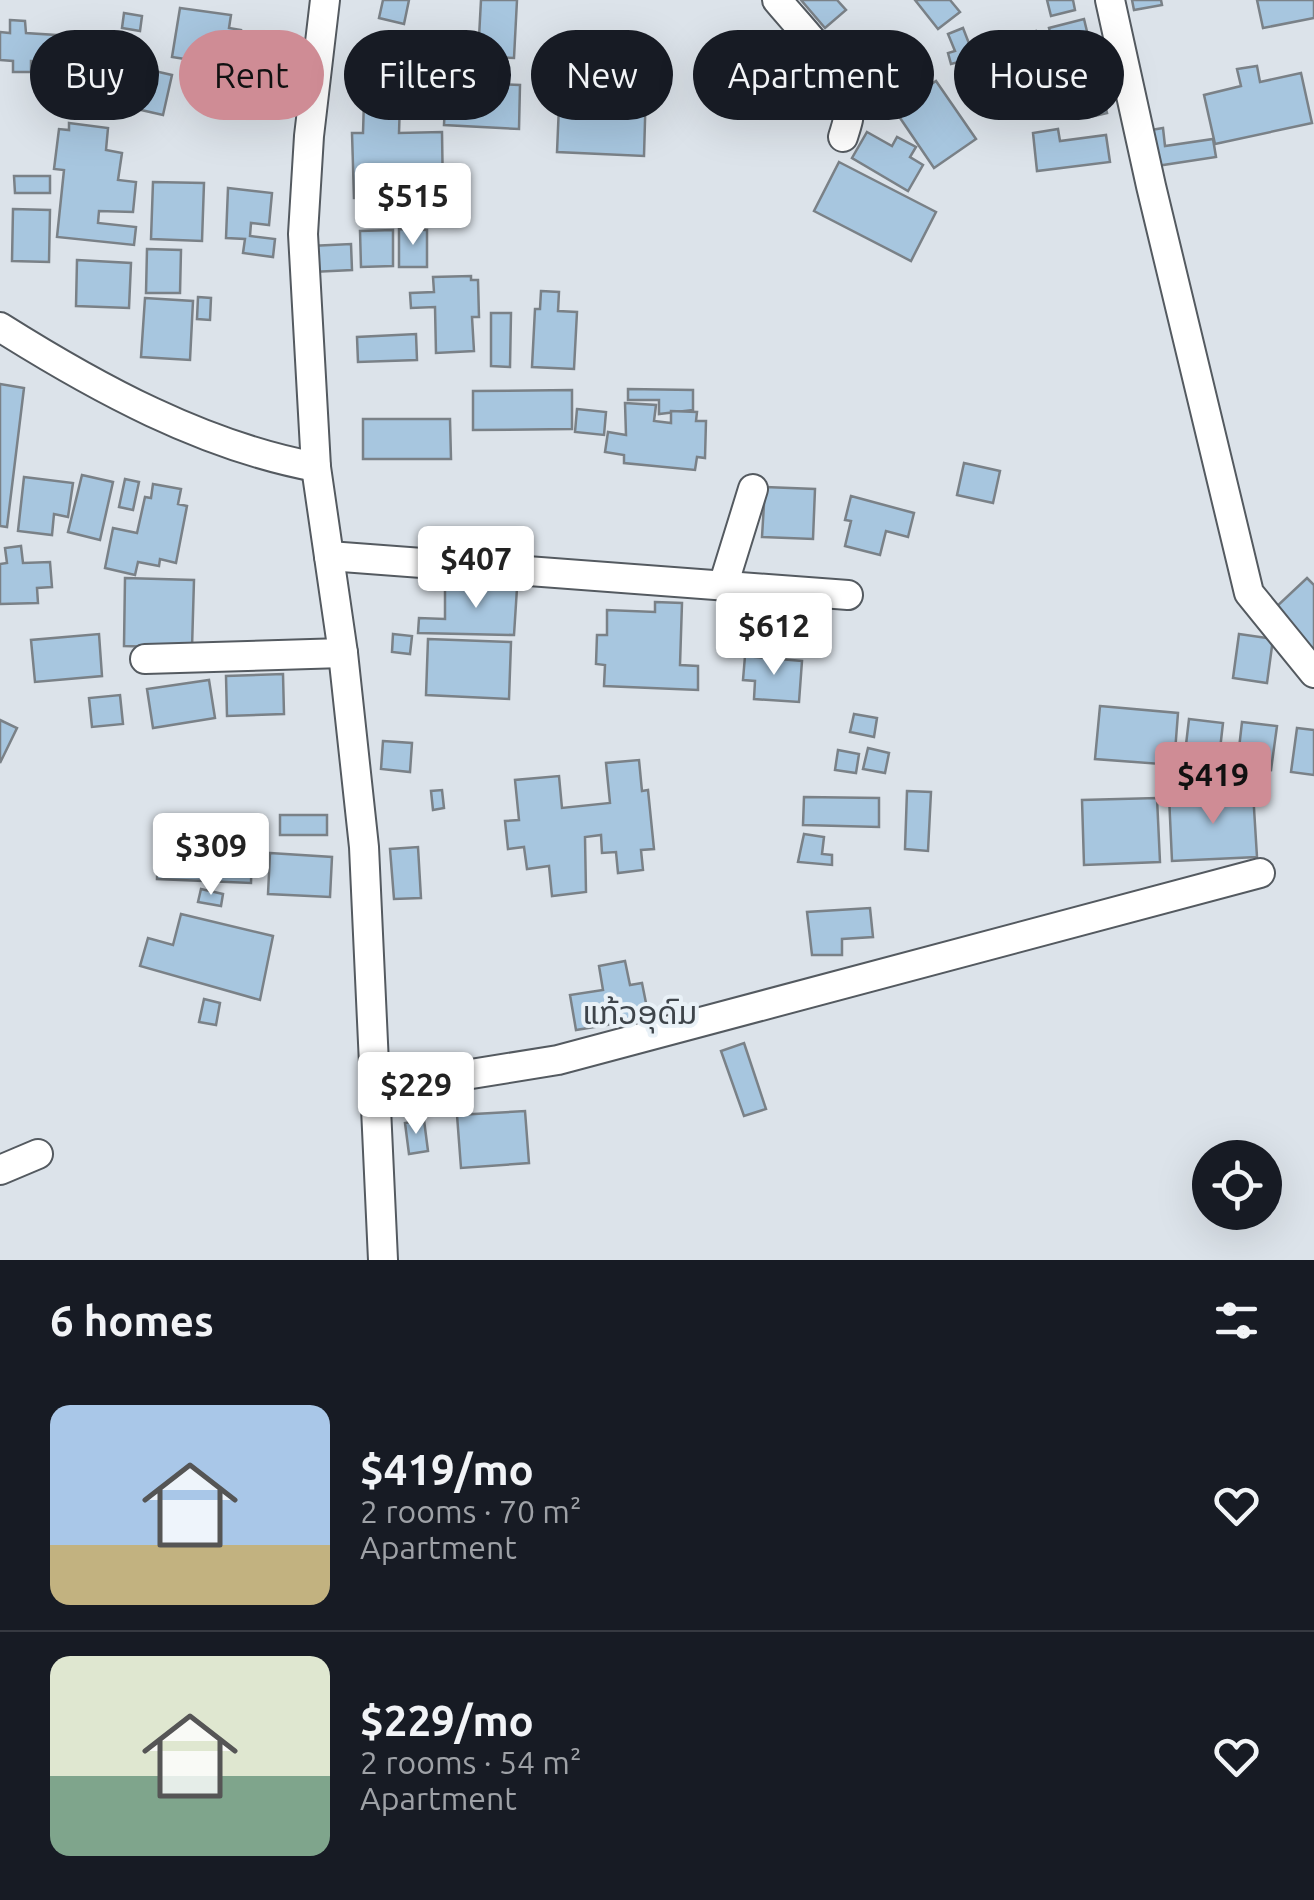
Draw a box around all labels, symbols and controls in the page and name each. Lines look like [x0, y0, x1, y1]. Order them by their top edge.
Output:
chip: Buy [30, 30, 159, 120]
chip: Rent [179, 30, 324, 120]
chip: Filters [344, 30, 511, 120]
chip: New [531, 30, 673, 120]
chip: Apartment [693, 30, 934, 120]
chip: House [954, 30, 1124, 120]
pin: $515 [354, 163, 472, 248]
text: $515 [377, 177, 449, 213]
pin: $407 [417, 526, 535, 611]
text: $407 [440, 540, 512, 576]
pin: $612 [715, 593, 833, 678]
text: $612 [738, 607, 810, 643]
pin: $419 [1154, 742, 1272, 827]
text: $419 [1177, 756, 1249, 792]
pin: $309 [152, 813, 270, 898]
text: $309 [175, 827, 247, 863]
district label: ແກ້ວອຸດົມ [583, 994, 697, 1034]
pin: $229 [357, 1052, 475, 1137]
text: $229 [380, 1066, 452, 1102]
map controls [1192, 1140, 1282, 1230]
button: locate [1192, 1140, 1282, 1230]
icon: filters [1209, 1293, 1264, 1348]
text: 6 homes [50, 1297, 214, 1344]
icon: home [130, 1445, 250, 1565]
text: $419/mo [360, 1446, 534, 1493]
icon: heart [1209, 1478, 1264, 1533]
text: 2 rooms · 70 m² [360, 1493, 581, 1529]
text: Apartment [360, 1529, 517, 1565]
icon: home [130, 1696, 250, 1816]
text: $229/mo [360, 1697, 534, 1744]
icon: heart [1209, 1729, 1264, 1784]
text: 2 rooms · 54 m² [360, 1744, 581, 1780]
text: Apartment [360, 1780, 517, 1816]

